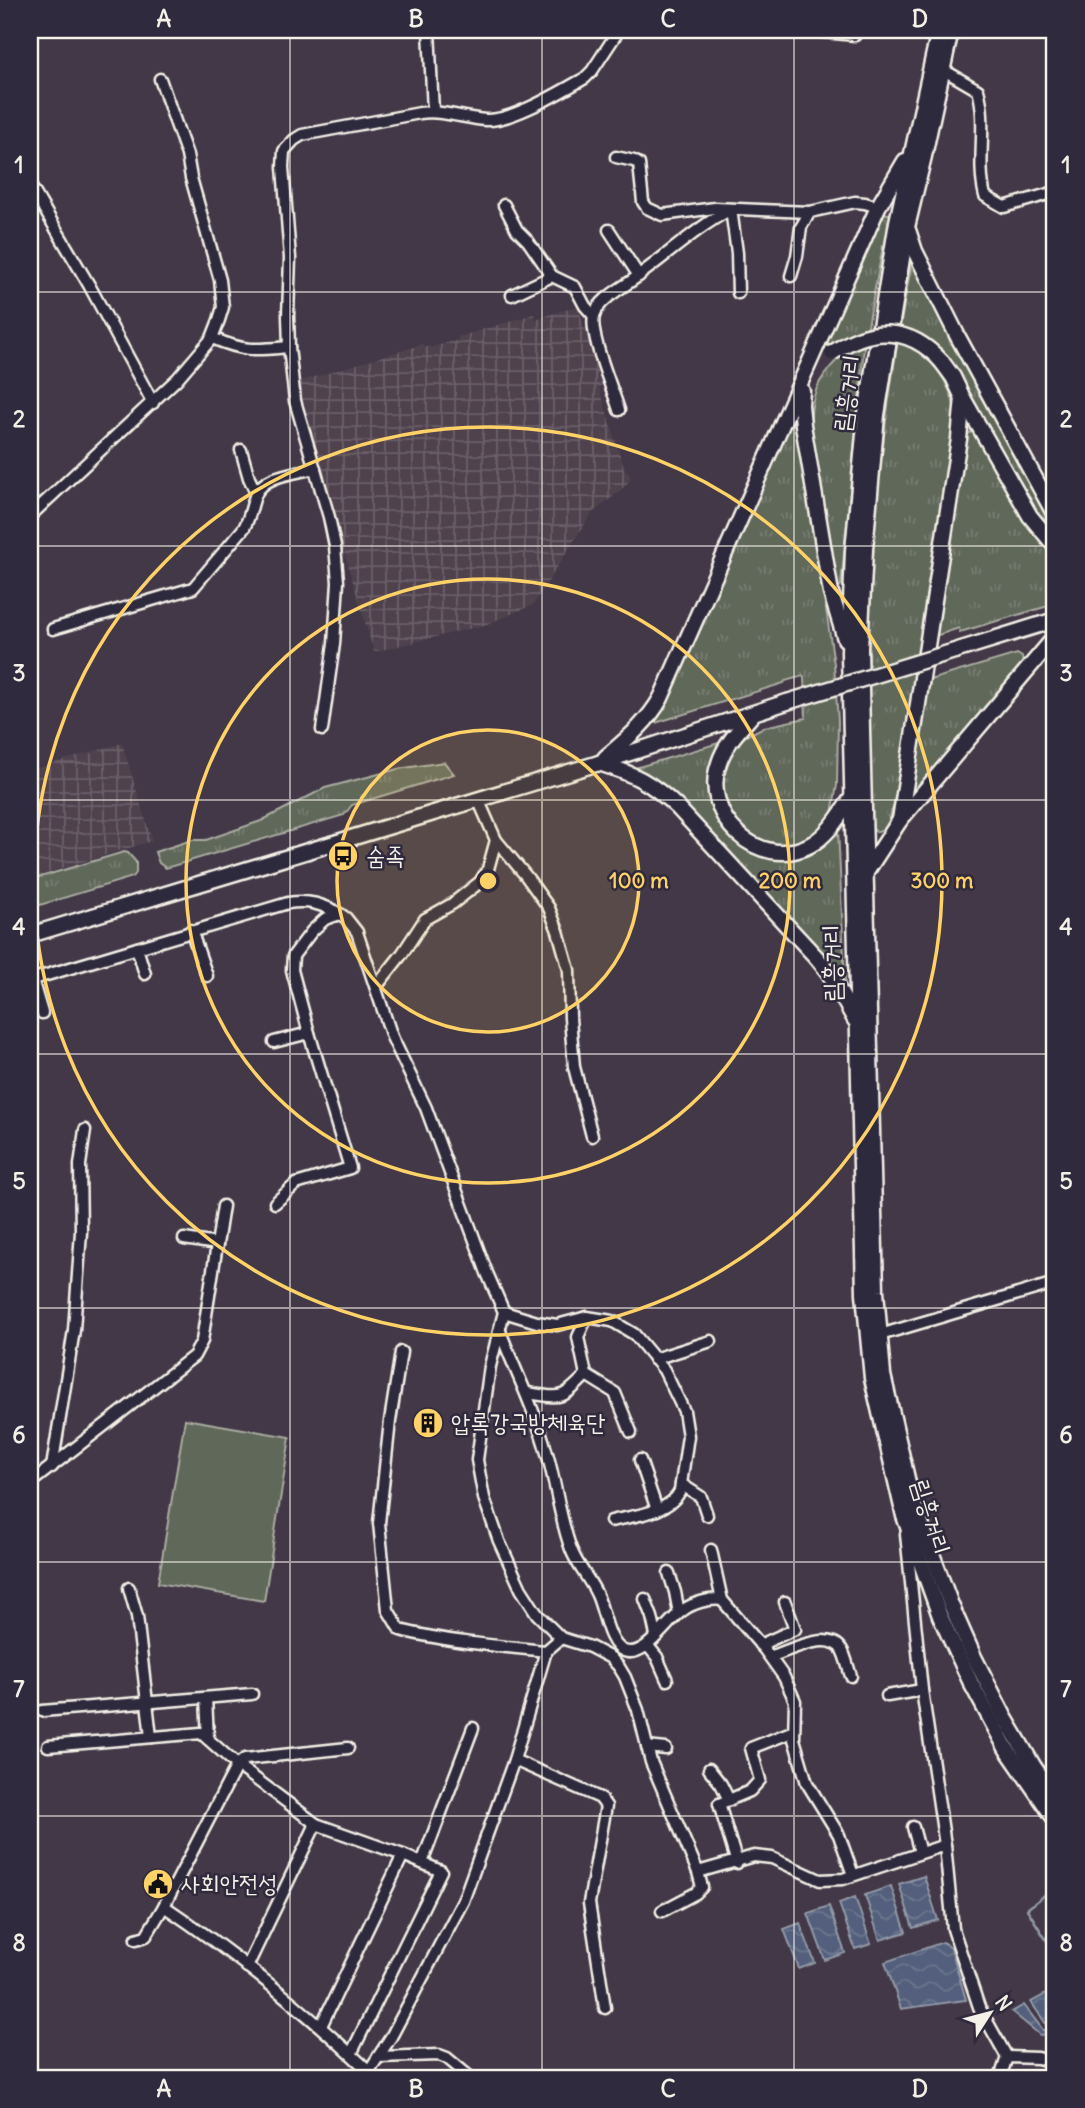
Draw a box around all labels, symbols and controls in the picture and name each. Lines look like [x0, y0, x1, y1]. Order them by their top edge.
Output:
text: A [157, 4, 172, 33]
text: B [408, 4, 424, 33]
text: C [660, 4, 676, 33]
text: D [912, 4, 928, 33]
text: 1 [14, 150, 24, 179]
text: 1 [1061, 150, 1071, 179]
street label: 림흥거리 [826, 353, 866, 433]
text: 2 [13, 404, 26, 433]
text: 2 [1060, 404, 1073, 433]
text: 3 [12, 658, 26, 687]
text: 3 [1059, 658, 1073, 687]
bus stop icon: 숨족 [326, 839, 360, 873]
place label: 숨족 [366, 840, 405, 870]
text: 100 m [609, 867, 669, 894]
text: 200 m [759, 867, 822, 894]
text: 300 m [911, 867, 974, 894]
centre of rings [476, 869, 500, 893]
text: 4 [12, 912, 26, 941]
text: 4 [1059, 912, 1073, 941]
street label: 림흥거리 [815, 924, 847, 1002]
text: 5 [12, 1166, 26, 1195]
text: 5 [1059, 1166, 1073, 1195]
building icon: 압록강국방체육단 [411, 1406, 445, 1440]
place label: 압록강국방체육단 [451, 1407, 606, 1437]
text: 6 [12, 1420, 26, 1449]
text: 6 [1059, 1420, 1073, 1449]
street label: 림흥거리 [906, 1475, 958, 1558]
text: 7 [13, 1674, 25, 1703]
text: 7 [1060, 1674, 1072, 1703]
public building icon: 사회안전성 [141, 1867, 175, 1901]
place label: 사회안전성 [181, 1868, 278, 1898]
text: 8 [12, 1928, 26, 1957]
text: 8 [1059, 1928, 1073, 1957]
north arrow [956, 1979, 1026, 2048]
text: N [990, 1991, 1017, 2015]
text: A [157, 2074, 172, 2103]
text: B [408, 2074, 424, 2103]
text: C [660, 2074, 676, 2103]
text: D [912, 2074, 928, 2103]

